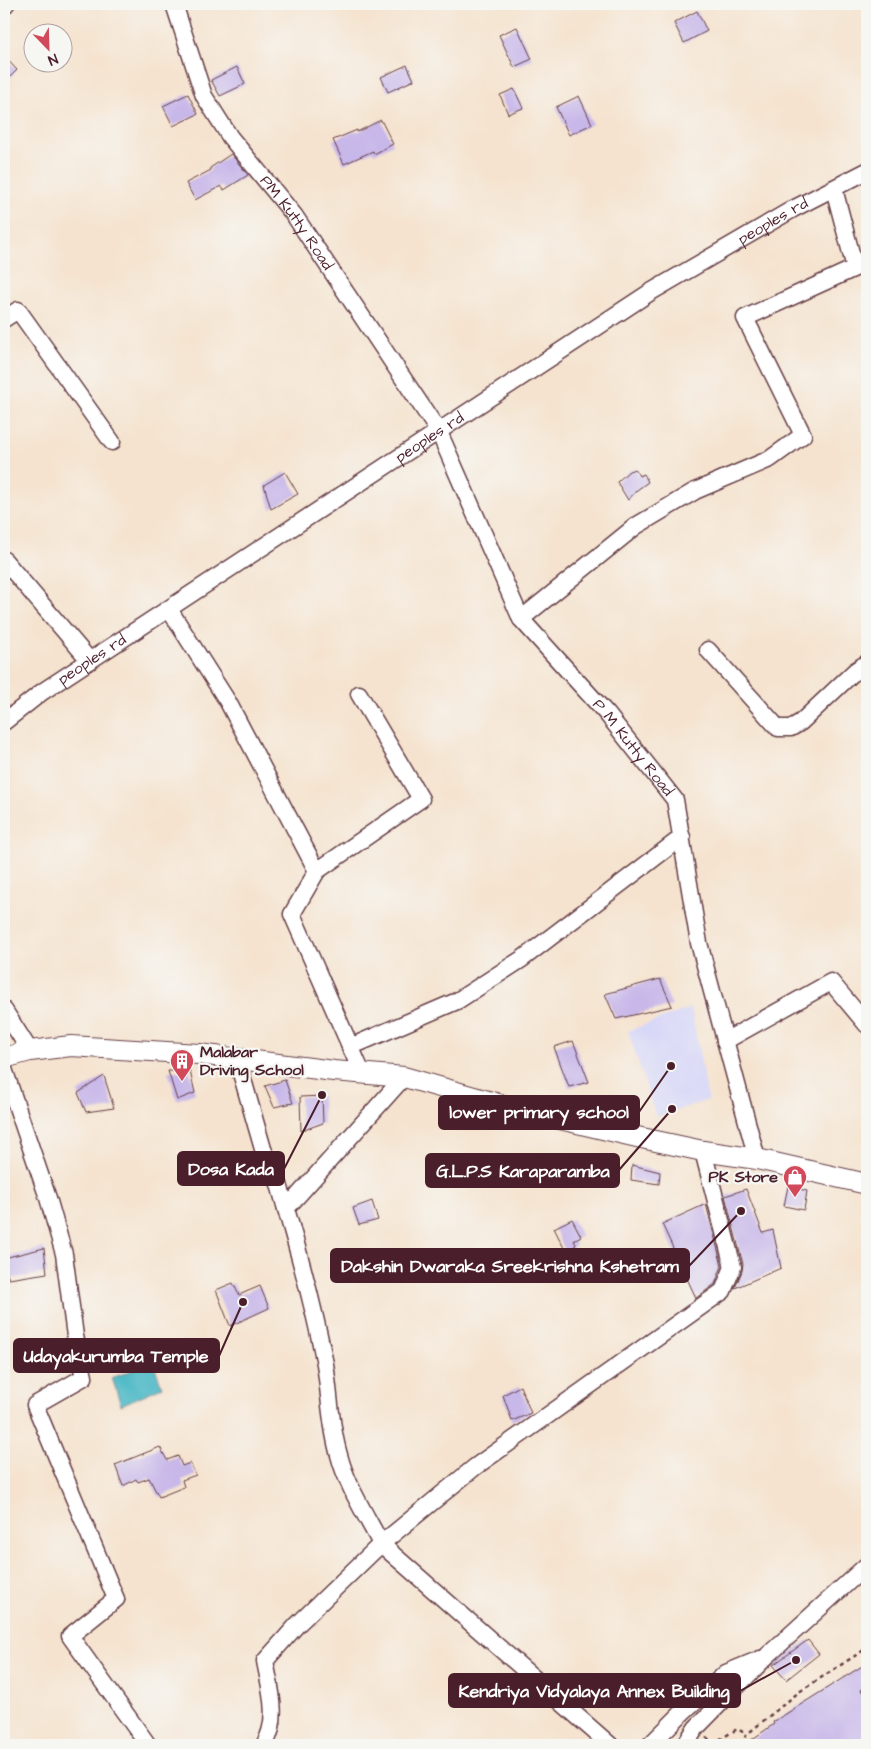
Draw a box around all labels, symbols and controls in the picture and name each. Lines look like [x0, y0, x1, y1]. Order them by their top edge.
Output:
north arrow [22, 22, 72, 72]
text: N [45, 48, 61, 70]
street label: PM Kutty Road [255, 171, 339, 274]
street label: peoples rd [733, 192, 812, 250]
street label: peoples rd [391, 407, 468, 468]
street label: peoples rd [53, 629, 130, 690]
street label: P M Kutty Road [587, 694, 679, 801]
place label: Malabar Driving School [200, 1041, 304, 1083]
building icon: Malabar Driving School [169, 1048, 195, 1082]
callout: lower primary school [439, 1096, 639, 1129]
text: lower primary school [449, 1100, 629, 1126]
callout: Dosa Kada [178, 1152, 284, 1185]
callout: G.L.P.S Karaparamba [426, 1154, 619, 1187]
text: Dosa Kada [188, 1157, 275, 1182]
text: G.L.P.S Karaparamba [436, 1159, 611, 1184]
shop icon: PK Store [782, 1164, 808, 1198]
place label: PK Store [708, 1166, 778, 1188]
callout: Dakshin Dwaraka Sreekrishna Kshetram [331, 1249, 689, 1282]
text: Dakshin Dwaraka Sreekrishna Kshetram [341, 1254, 680, 1279]
callout: Udayakurumba Temple [14, 1339, 219, 1372]
text: Udayakurumba Temple [24, 1344, 209, 1370]
callout: Kendriya Vidyalaya Annex Building [449, 1674, 740, 1707]
text: Kendriya Vidyalaya Annex Building [459, 1679, 730, 1705]

